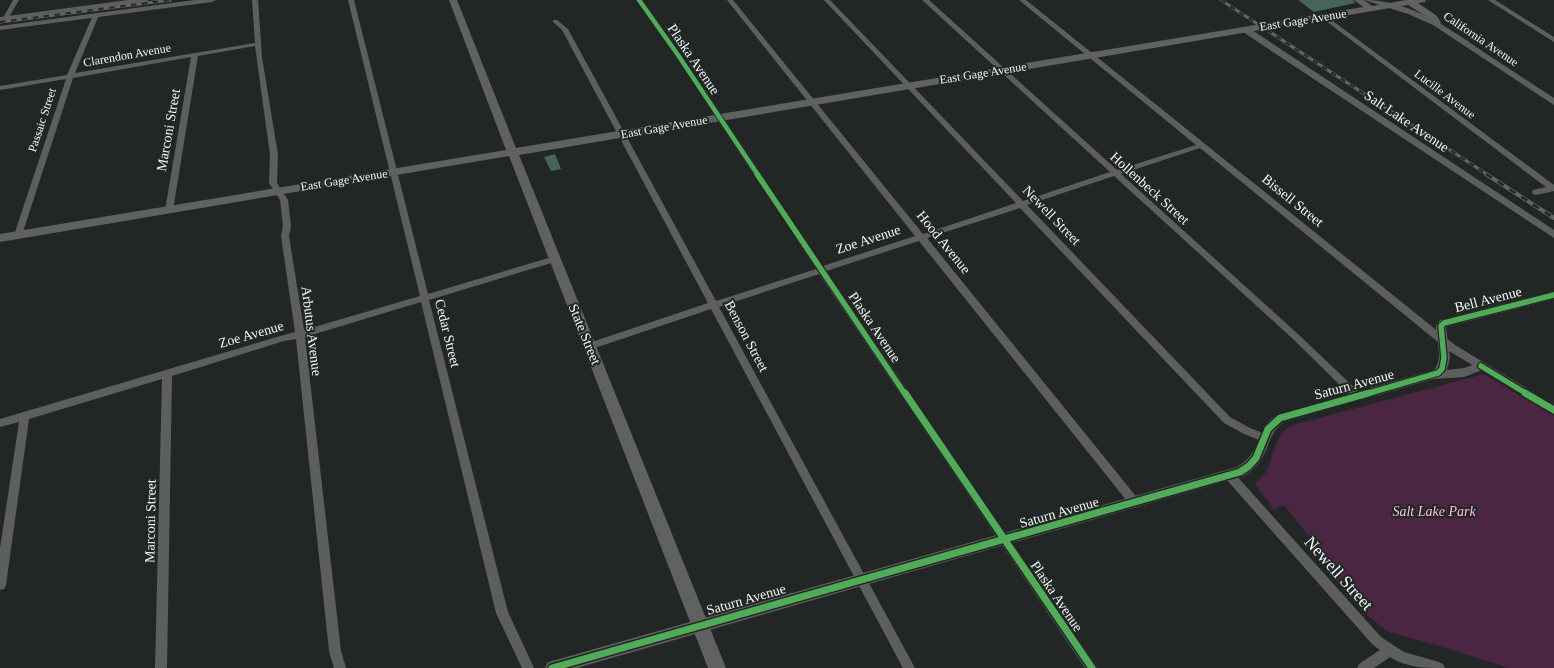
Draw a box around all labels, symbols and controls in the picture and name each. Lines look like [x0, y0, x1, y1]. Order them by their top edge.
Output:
street label: East Gage Avenue [1259, 6, 1347, 34]
street label: California Avenue [1441, 9, 1521, 69]
street label: Plaska Avenue [665, 21, 723, 97]
street label: Clarendon Avenue [82, 40, 172, 70]
street label: East Gage Avenue [939, 59, 1027, 87]
street label: Lucille Avenue [1412, 67, 1478, 121]
street label: Passaic Street [25, 86, 59, 154]
street label: Marconi Street [154, 88, 183, 173]
street label: Salt Lake Avenue [1362, 88, 1452, 155]
street label: East Gage Avenue [620, 112, 708, 142]
street label: Hollenbeck Street [1107, 149, 1192, 228]
street label: East Gage Avenue [300, 166, 388, 194]
street label: Bissell Street [1259, 171, 1326, 230]
street label: Newell Street [1020, 183, 1084, 248]
street label: Hood Avenue [914, 208, 973, 277]
street label: Zoe Avenue [834, 222, 902, 257]
street label: Bell Avenue [1453, 284, 1523, 315]
street label: Arbutus Avenue [299, 285, 324, 377]
street label: Plaska Avenue [846, 289, 904, 365]
street label: Cedar Street [432, 298, 463, 369]
street label: Benson Street [722, 298, 772, 374]
street label: State Street [566, 302, 604, 367]
street label: Zoe Avenue [217, 318, 285, 351]
street label: Saturn Avenue [1313, 367, 1396, 402]
street label: Marconi Street [142, 479, 159, 563]
street label: Saturn Avenue [1018, 494, 1101, 531]
park label: Salt Lake Park [1392, 504, 1476, 519]
street label: Newell Street [1300, 532, 1377, 614]
street label: Plaska Avenue [1028, 558, 1086, 634]
street label: Saturn Avenue [705, 581, 788, 618]

